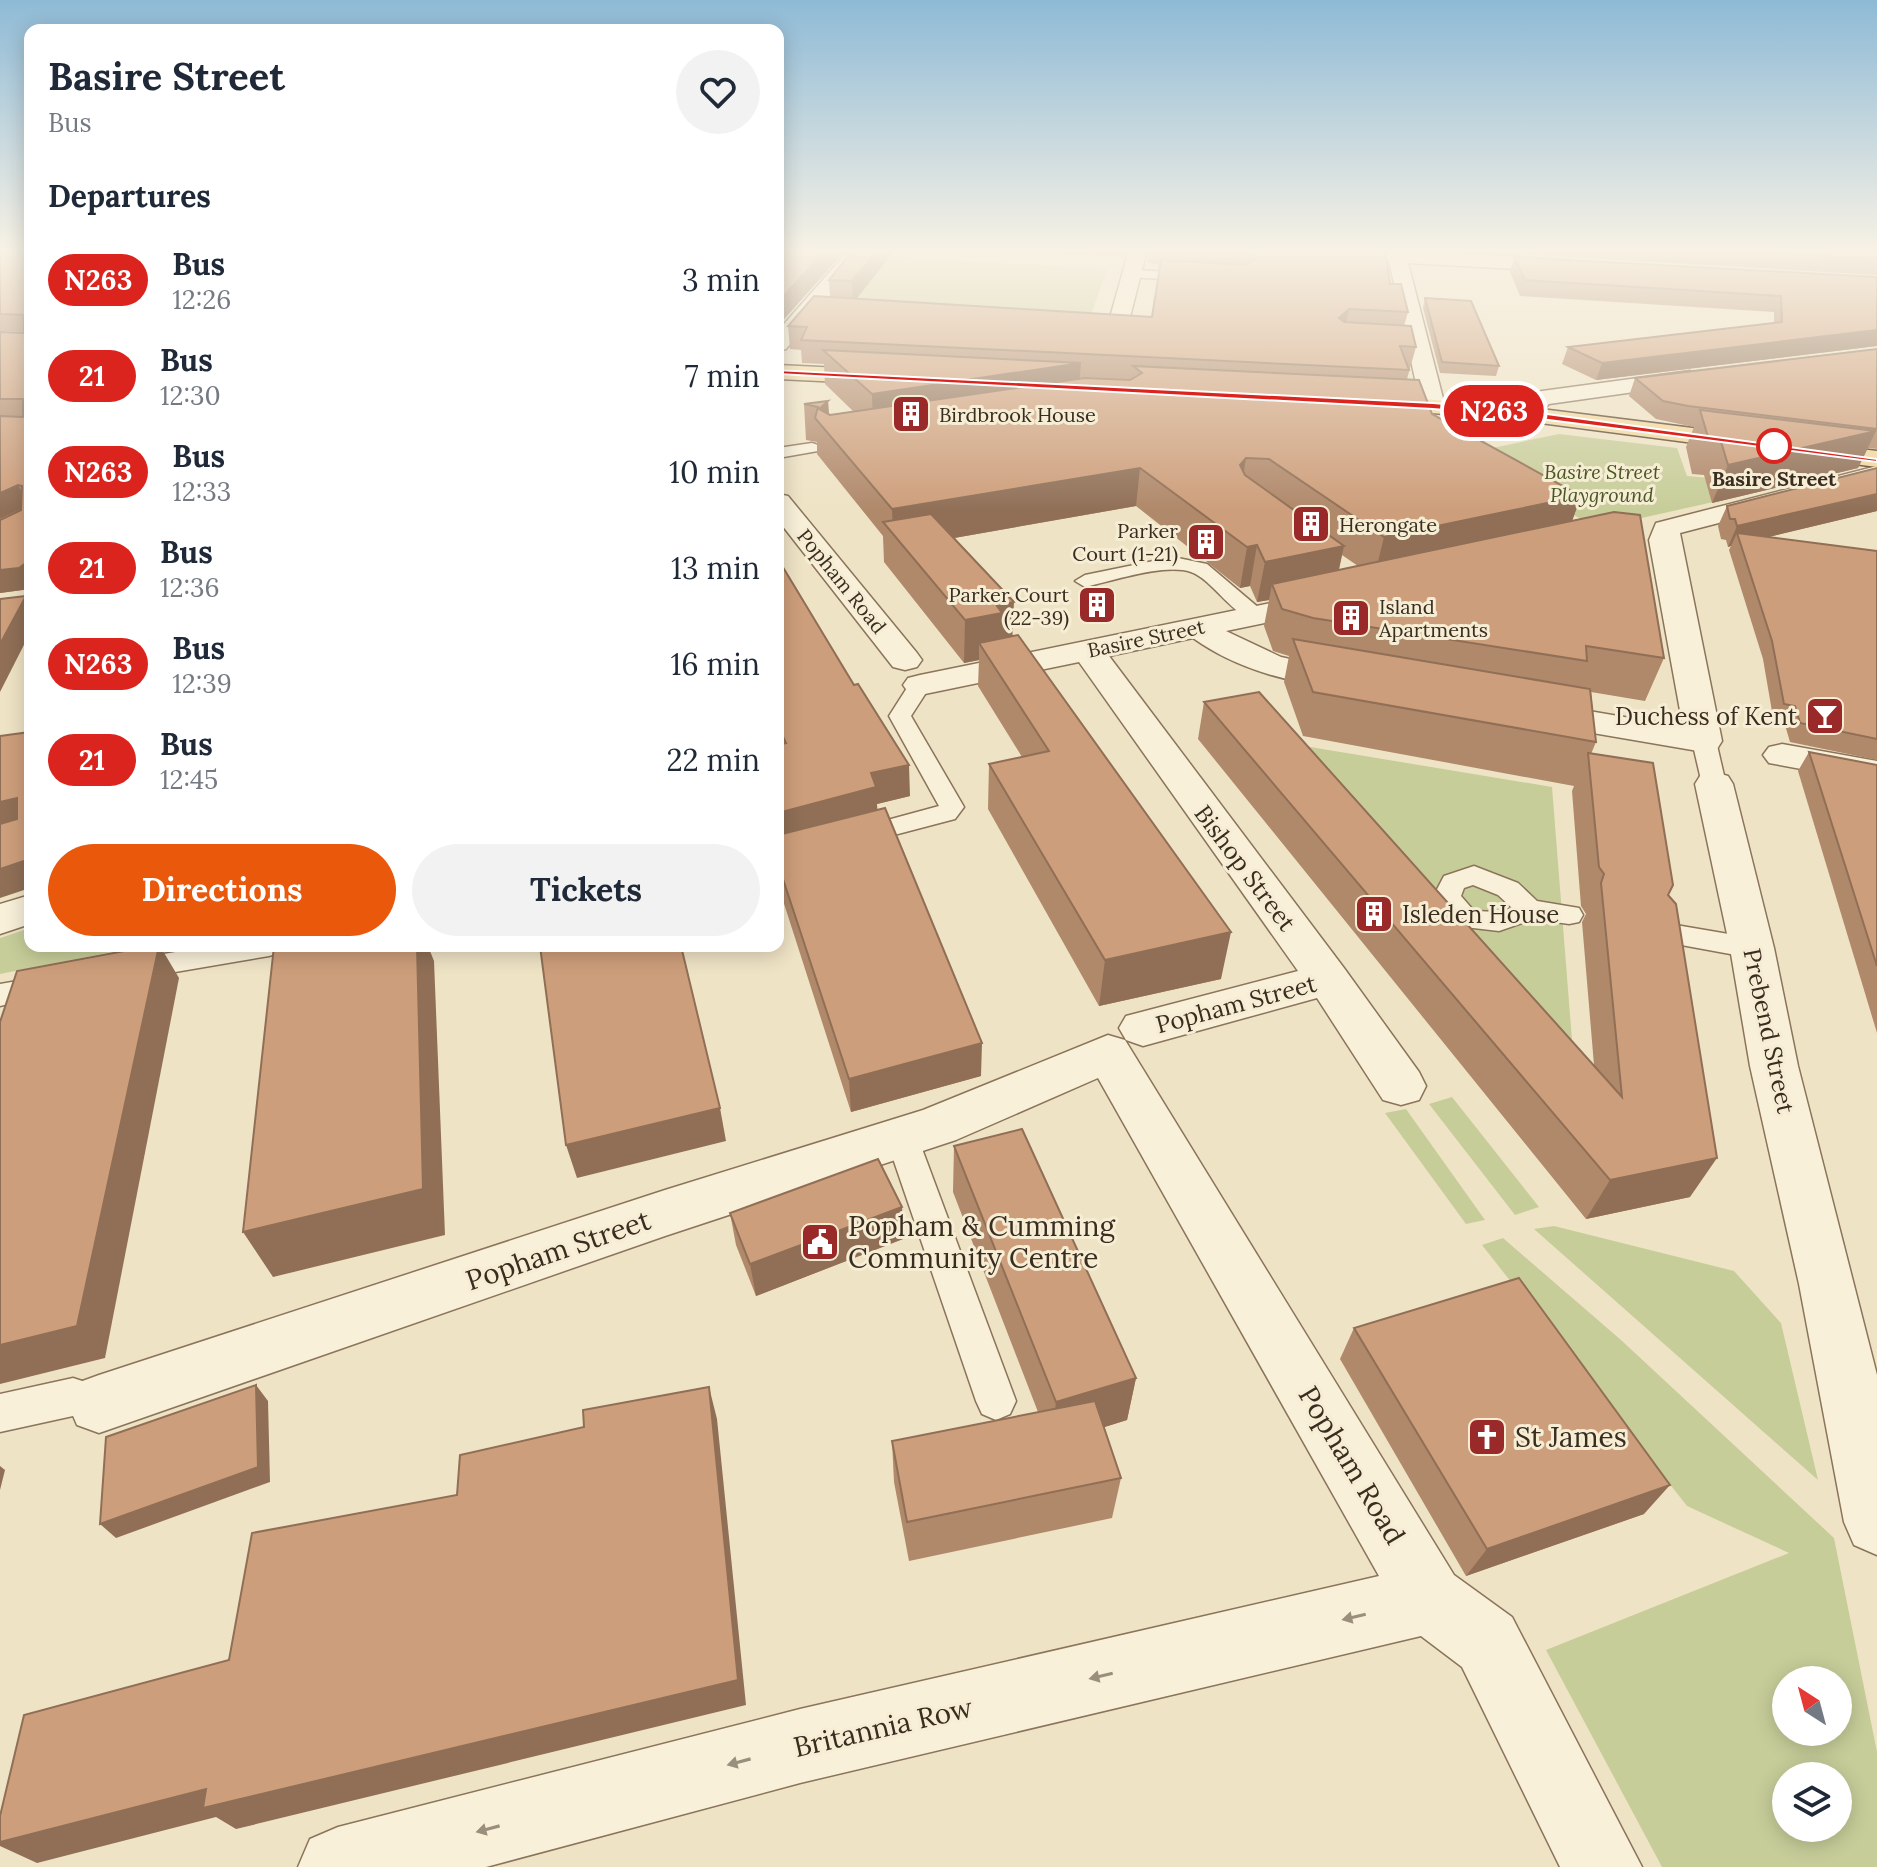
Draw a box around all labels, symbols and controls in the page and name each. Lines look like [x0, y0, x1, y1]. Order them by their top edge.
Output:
button: heart [676, 50, 760, 134]
text: Basire Street [48, 52, 285, 100]
text: Bus [48, 106, 92, 139]
text: Departures [48, 177, 211, 215]
text: Bus [172, 245, 225, 283]
text: 3 min [682, 261, 760, 299]
text: N263 [64, 262, 132, 298]
text: 12:26 [172, 283, 231, 316]
text: Bus [160, 341, 213, 379]
text: 7 min [685, 357, 760, 395]
text: 21 [79, 358, 105, 394]
text: 12:30 [160, 379, 221, 412]
line badge: N263 [1438, 385, 1550, 437]
building icon: Birdbrook House [890, 393, 932, 435]
text: N263 [1460, 393, 1528, 429]
place label: Birdbrook House [939, 402, 1096, 427]
marker: Basire Street [1757, 429, 1791, 463]
text: Bus [172, 437, 225, 475]
text: 10 min [669, 453, 760, 491]
text: N263 [64, 454, 132, 490]
park label: Basire Street Playground [1544, 459, 1661, 507]
place label: Basire Street [1712, 466, 1837, 491]
text: 12:33 [172, 475, 231, 508]
building icon: Herongate [1290, 503, 1332, 545]
place label: Herongate [1339, 512, 1437, 537]
place label: Parker Court (1-21) [1072, 518, 1178, 567]
building icon: Parker Court (1-21) [1185, 521, 1227, 563]
street label: Popham Road [792, 524, 892, 638]
text: Bus [160, 533, 213, 571]
text: 13 min [671, 549, 760, 587]
text: 21 [79, 550, 105, 586]
text: 12:36 [160, 571, 219, 604]
place label: Parker Court (22-39) [949, 582, 1069, 631]
building icon: Parker Court (22-39) [1076, 584, 1118, 626]
place label: Island Apartments [1378, 594, 1488, 642]
building icon: Island Apartments [1330, 597, 1372, 639]
street label: Basire Street [1085, 613, 1207, 663]
text: Bus [172, 629, 225, 667]
text: 16 min [670, 645, 760, 683]
text: N263 [64, 646, 132, 682]
text: 12:39 [172, 667, 232, 700]
bar icon: Duchess of Kent [1804, 695, 1846, 737]
place label: Duchess of Kent [1615, 701, 1798, 732]
text: Bus [160, 725, 213, 763]
text: 22 min [666, 741, 760, 779]
text: 21 [79, 742, 105, 778]
text: 12:45 [160, 763, 218, 796]
street label: Bishop Street [1188, 799, 1303, 938]
button: Directions [48, 844, 396, 936]
button: Tickets [412, 844, 760, 936]
building icon: Isleden House [1353, 893, 1395, 935]
place label: Isleden House [1402, 899, 1559, 930]
street label: Prebend Street [1736, 946, 1802, 1117]
street label: Popham Street [1152, 967, 1320, 1040]
street label: Popham Street [461, 1202, 655, 1298]
place label: Popham & Cumming Community Centre [848, 1208, 1115, 1276]
public building icon: Popham & Cumming Community Centre [799, 1221, 841, 1263]
street label: Popham Road [1291, 1379, 1413, 1551]
church icon: St James [1466, 1416, 1508, 1458]
place label: St James [1515, 1419, 1627, 1455]
one-way arrow [1342, 1611, 1367, 1624]
north arrow [1772, 1666, 1852, 1746]
map controls [1772, 1666, 1852, 1842]
one-way arrow [1089, 1670, 1114, 1683]
street label: Britannia Row [790, 1689, 977, 1765]
one-way arrow [727, 1757, 752, 1769]
button: layers [1772, 1762, 1852, 1842]
one-way arrow [476, 1823, 500, 1836]

